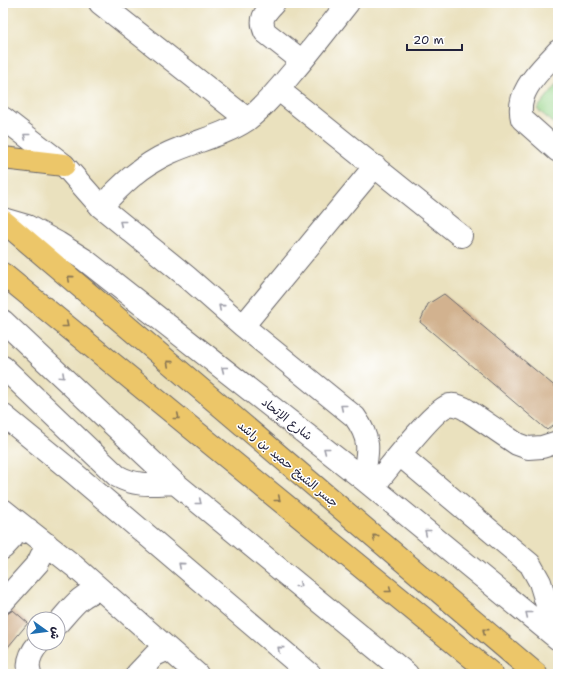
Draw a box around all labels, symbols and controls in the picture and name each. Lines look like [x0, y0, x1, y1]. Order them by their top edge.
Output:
scale bar [407, 26, 462, 52]
text: 20 m [413, 32, 444, 48]
one-way arrow [24, 133, 31, 140]
one-way arrow [119, 221, 126, 228]
one-way arrow [68, 276, 75, 283]
one-way arrow [218, 304, 226, 312]
one-way arrow [61, 321, 68, 328]
one-way arrow [167, 360, 174, 367]
one-way arrow [222, 367, 229, 374]
one-way arrow [57, 372, 65, 379]
street label: شارع الإتحاد [258, 394, 316, 445]
one-way arrow [340, 405, 347, 412]
one-way arrow [172, 412, 180, 419]
street label: جسر الشيخ حميد بن راشد [234, 417, 342, 512]
one-way arrow [324, 448, 331, 455]
one-way arrow [273, 494, 280, 501]
one-way arrow [194, 498, 201, 505]
one-way arrow [425, 529, 432, 536]
one-way arrow [372, 535, 380, 542]
one-way arrow [178, 562, 185, 569]
one-way arrow [294, 581, 302, 588]
one-way arrow [384, 586, 392, 593]
north arrow [26, 611, 66, 651]
one-way arrow [525, 612, 532, 619]
text: ش [46, 626, 64, 641]
one-way arrow [482, 628, 489, 635]
one-way arrow [277, 646, 285, 653]

